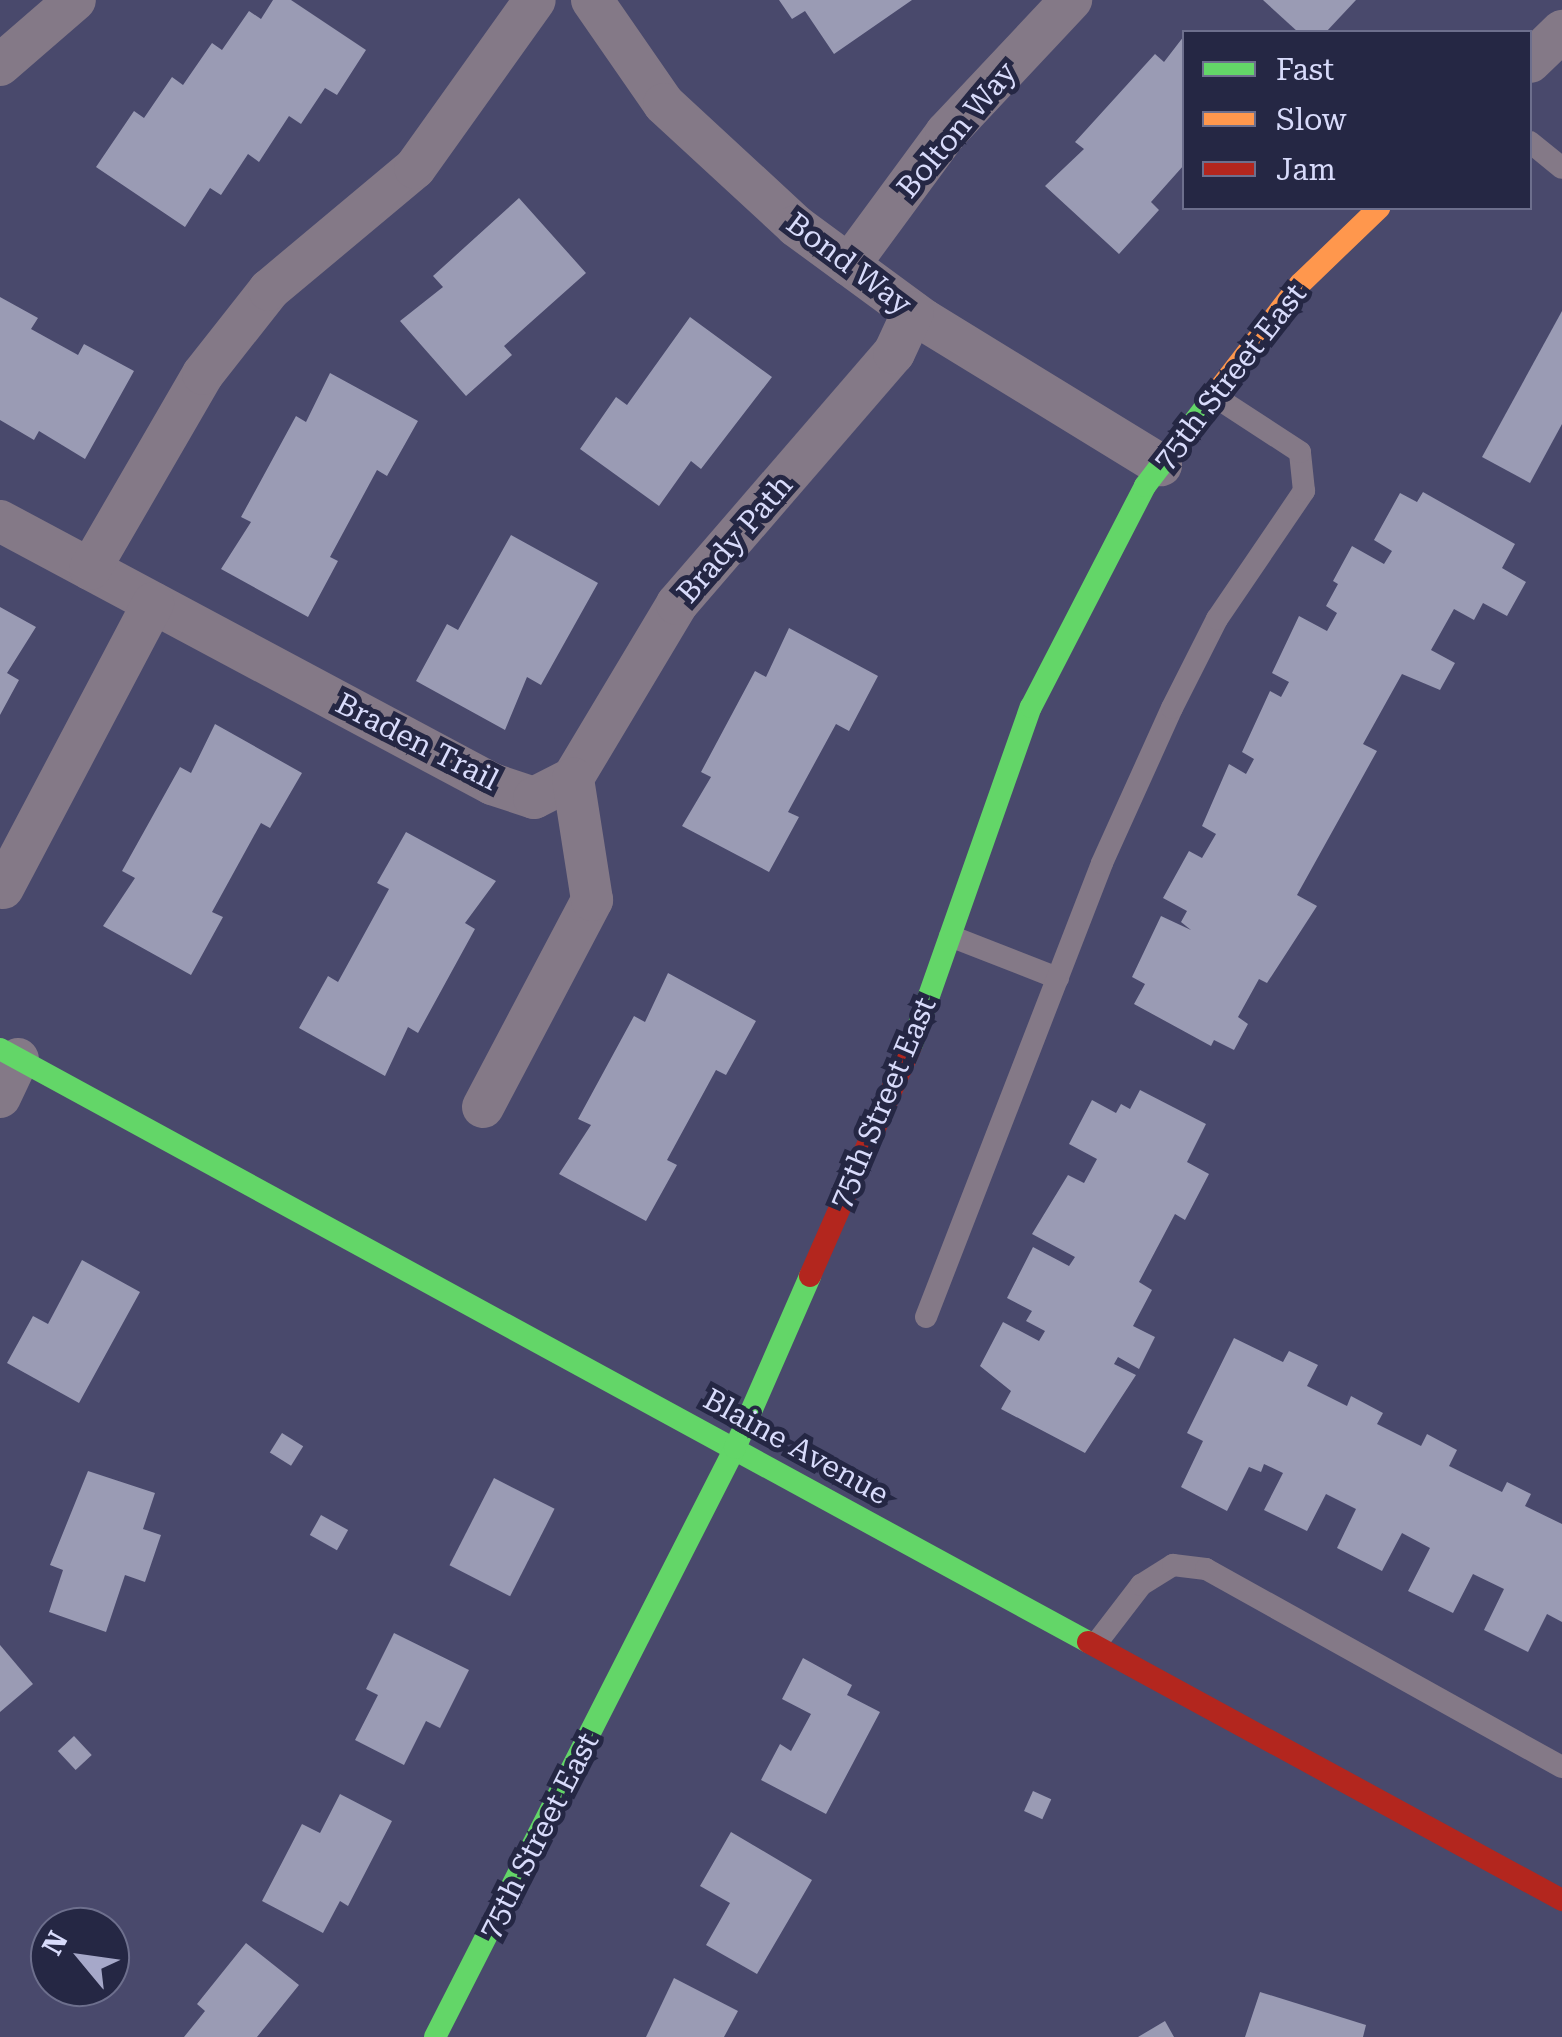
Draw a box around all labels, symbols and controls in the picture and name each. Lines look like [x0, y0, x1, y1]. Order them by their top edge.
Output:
legend [1182, 30, 1532, 210]
text: Fast [1276, 52, 1334, 87]
street label: Bolton Way [890, 55, 1024, 205]
text: Slow [1276, 102, 1347, 137]
text: Jam [1276, 152, 1336, 187]
street label: Bond Way [779, 205, 919, 323]
street label: 75th Street East [1146, 277, 1314, 477]
street label: Brady Path [670, 468, 800, 610]
street label: Braden Trail [330, 686, 504, 798]
street label: 75th Street East [822, 992, 944, 1214]
street label: Blaine Avenue [697, 1381, 895, 1513]
street label: 75th Street East [472, 1727, 606, 1945]
north arrow [30, 1907, 130, 2007]
text: N [35, 1926, 75, 1961]

